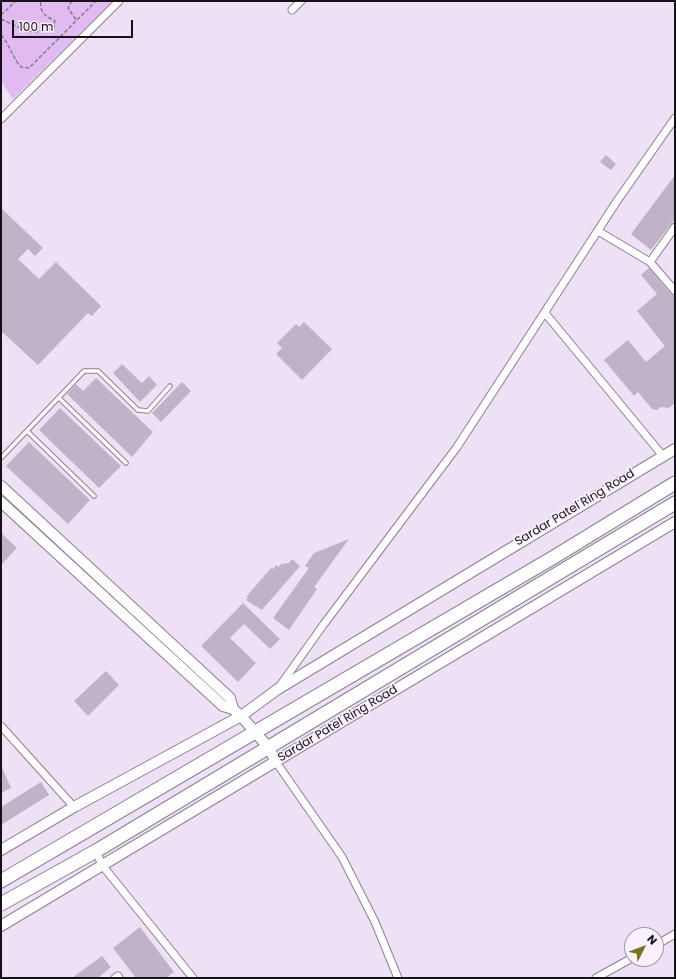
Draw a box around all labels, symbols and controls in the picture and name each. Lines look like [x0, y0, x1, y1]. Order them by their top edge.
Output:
scale bar [14, 12, 135, 38]
text: 100 m [19, 18, 53, 35]
street label: Sardar Patel Ring Road [513, 467, 637, 549]
street label: Sardar Patel Ring Road [276, 683, 400, 765]
north arrow [624, 927, 664, 967]
text: N [643, 931, 661, 948]

